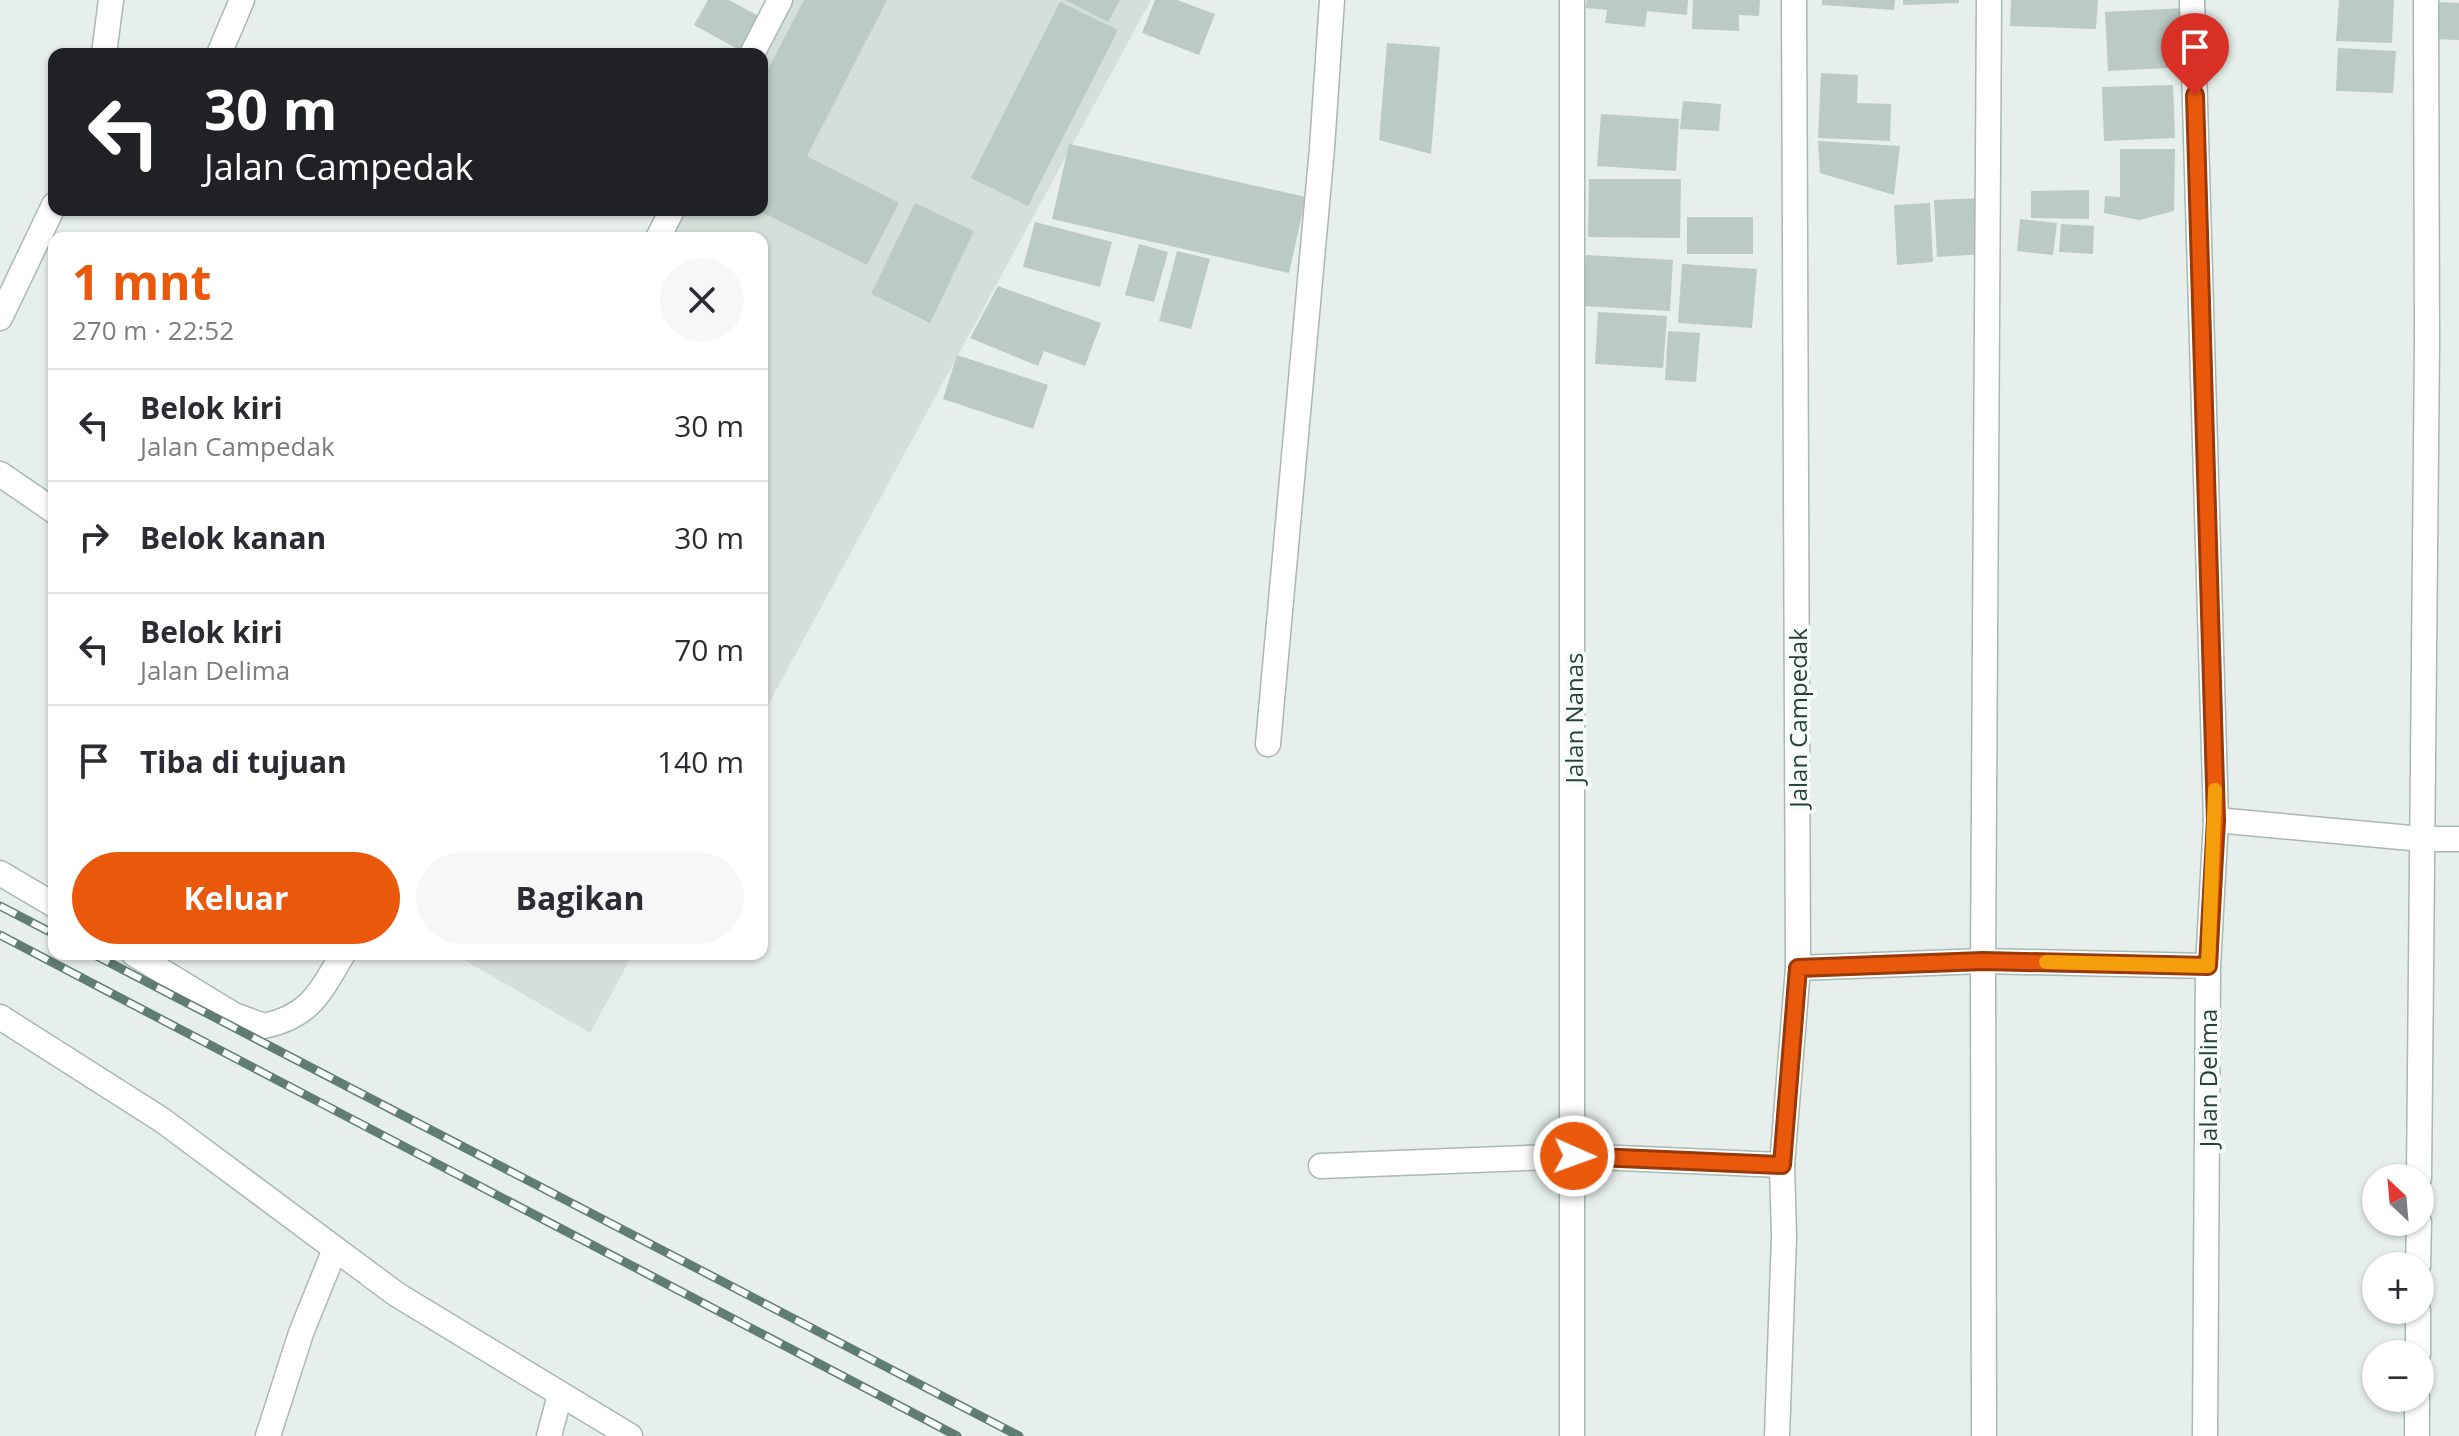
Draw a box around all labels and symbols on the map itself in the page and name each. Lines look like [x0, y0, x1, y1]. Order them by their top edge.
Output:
pin [2161, 13, 2229, 95]
street label: Jalan Campedak [1781, 628, 1814, 810]
street label: Jalan Nanas [1557, 652, 1590, 786]
street label: Jalan Delima [2191, 1009, 2224, 1149]
position arrow [1532, 1114, 1616, 1198]
north arrow [2362, 1164, 2434, 1236]

